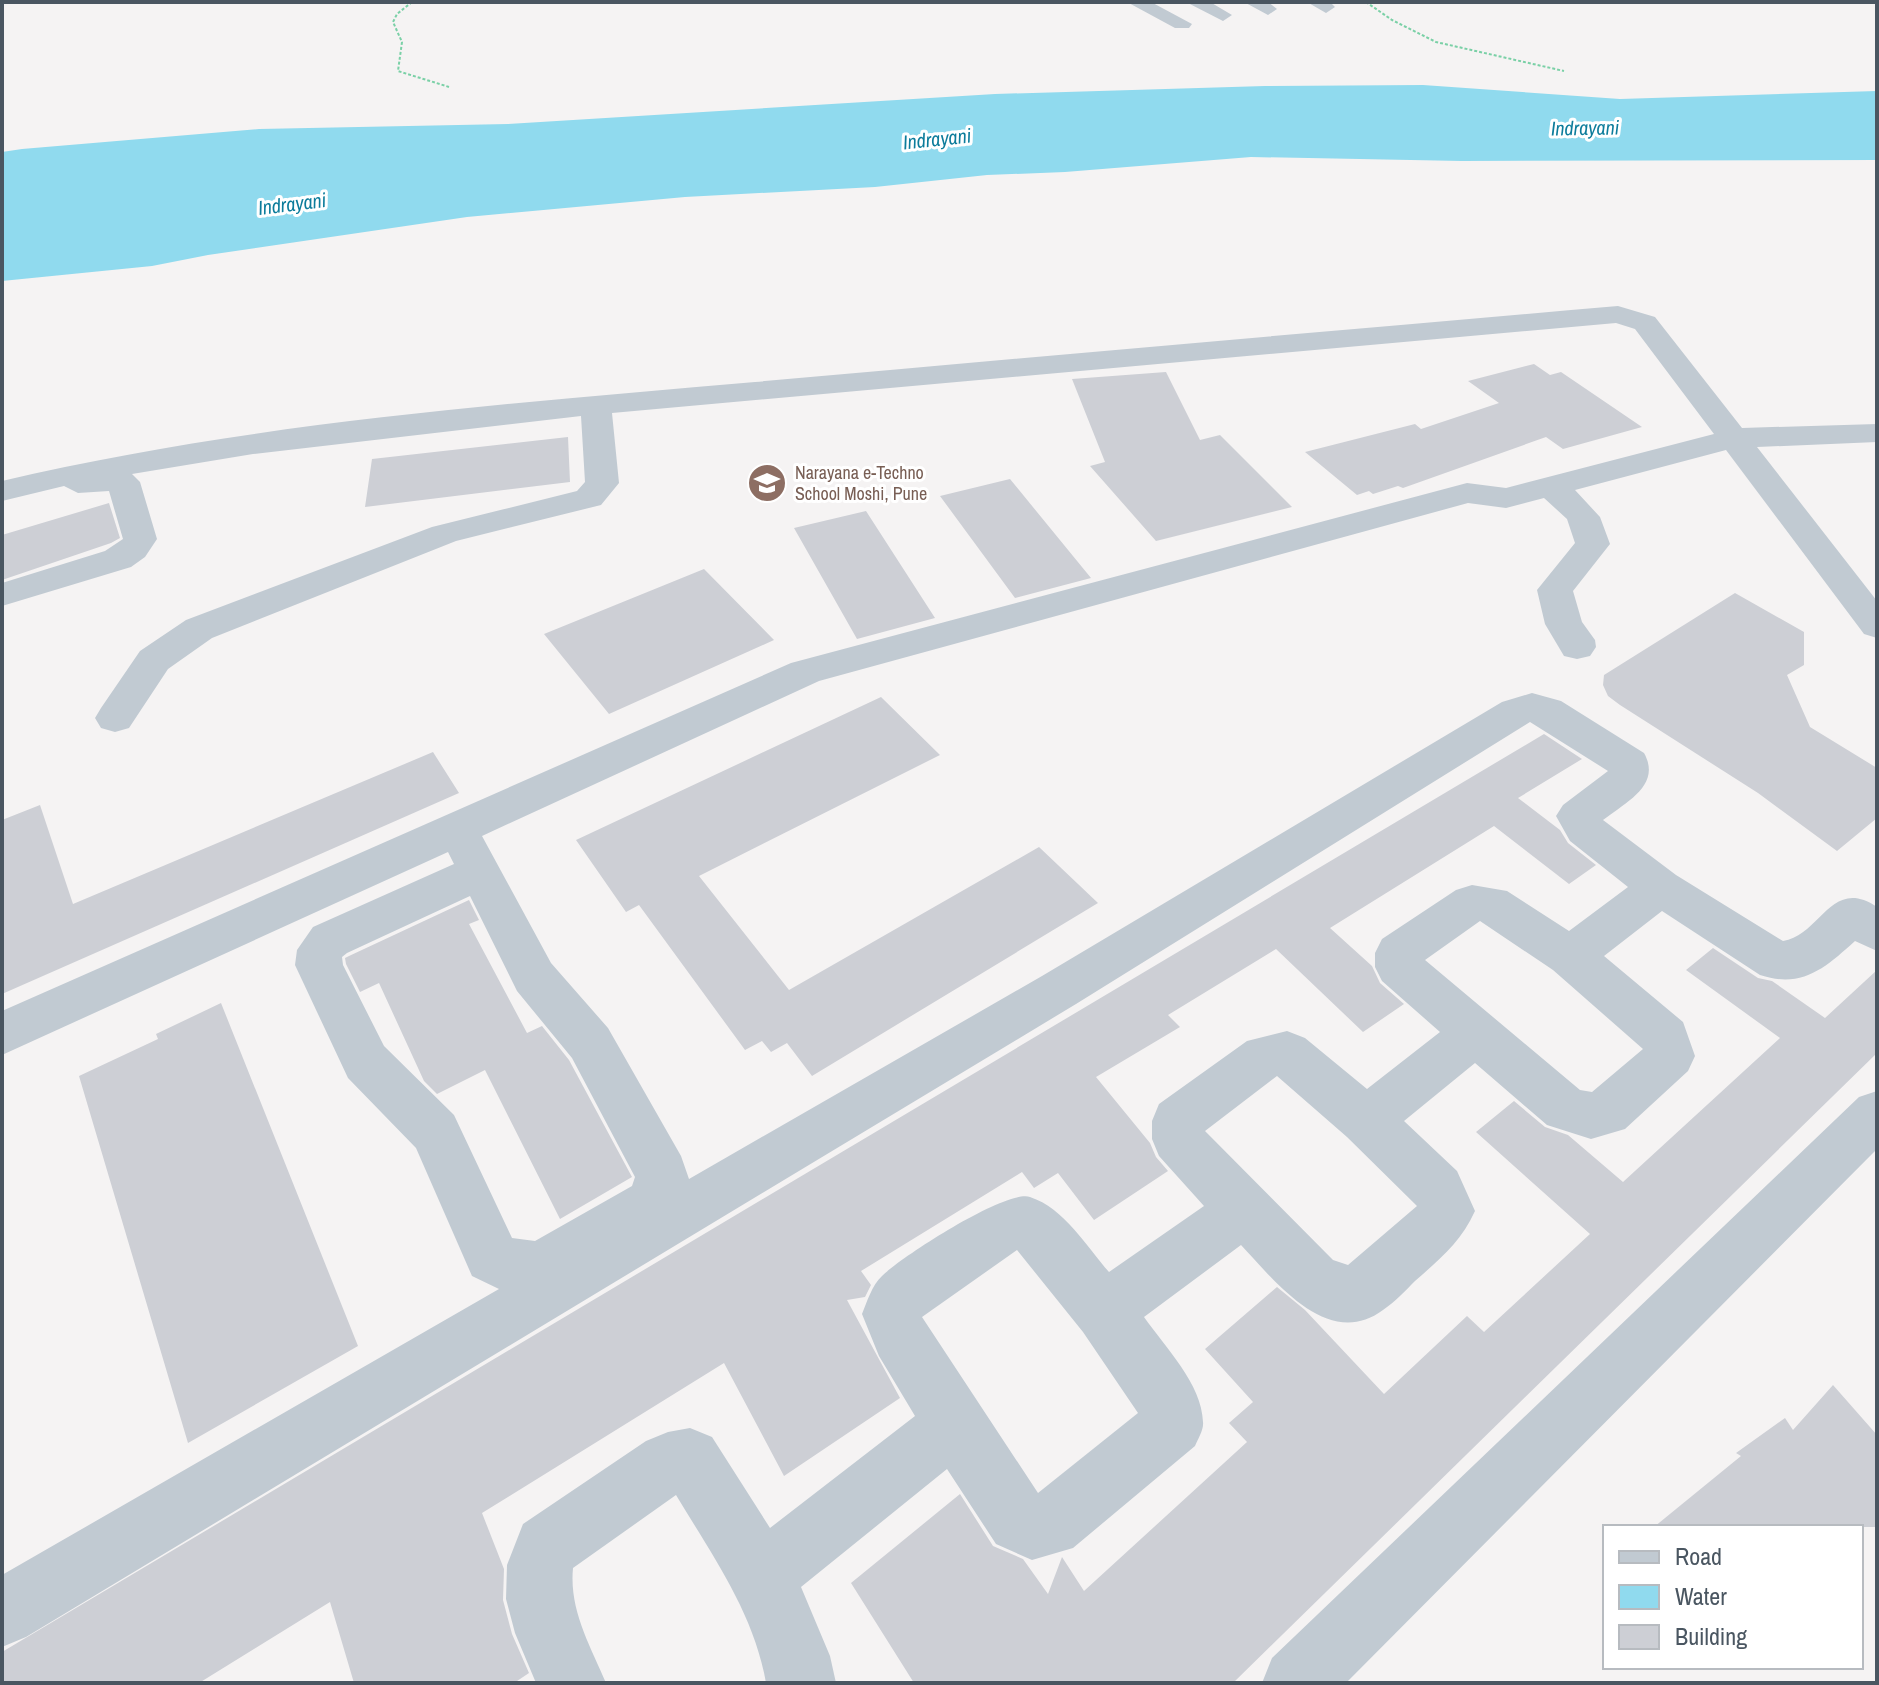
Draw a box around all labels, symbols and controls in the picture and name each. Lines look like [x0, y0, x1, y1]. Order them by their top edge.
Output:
water label: Indrayani [1551, 113, 1620, 142]
water label: Indrayani [902, 121, 973, 156]
water label: Indrayani [256, 186, 328, 221]
place label: Narayana e-Techno School Moshi, Pune [795, 460, 927, 506]
school or university icon: Narayana e-Techno School Moshi, Pune [746, 462, 788, 504]
legend [1603, 1525, 1863, 1669]
text: Road [1675, 1540, 1722, 1572]
text: Water [1675, 1580, 1727, 1612]
text: Building [1675, 1620, 1747, 1652]

